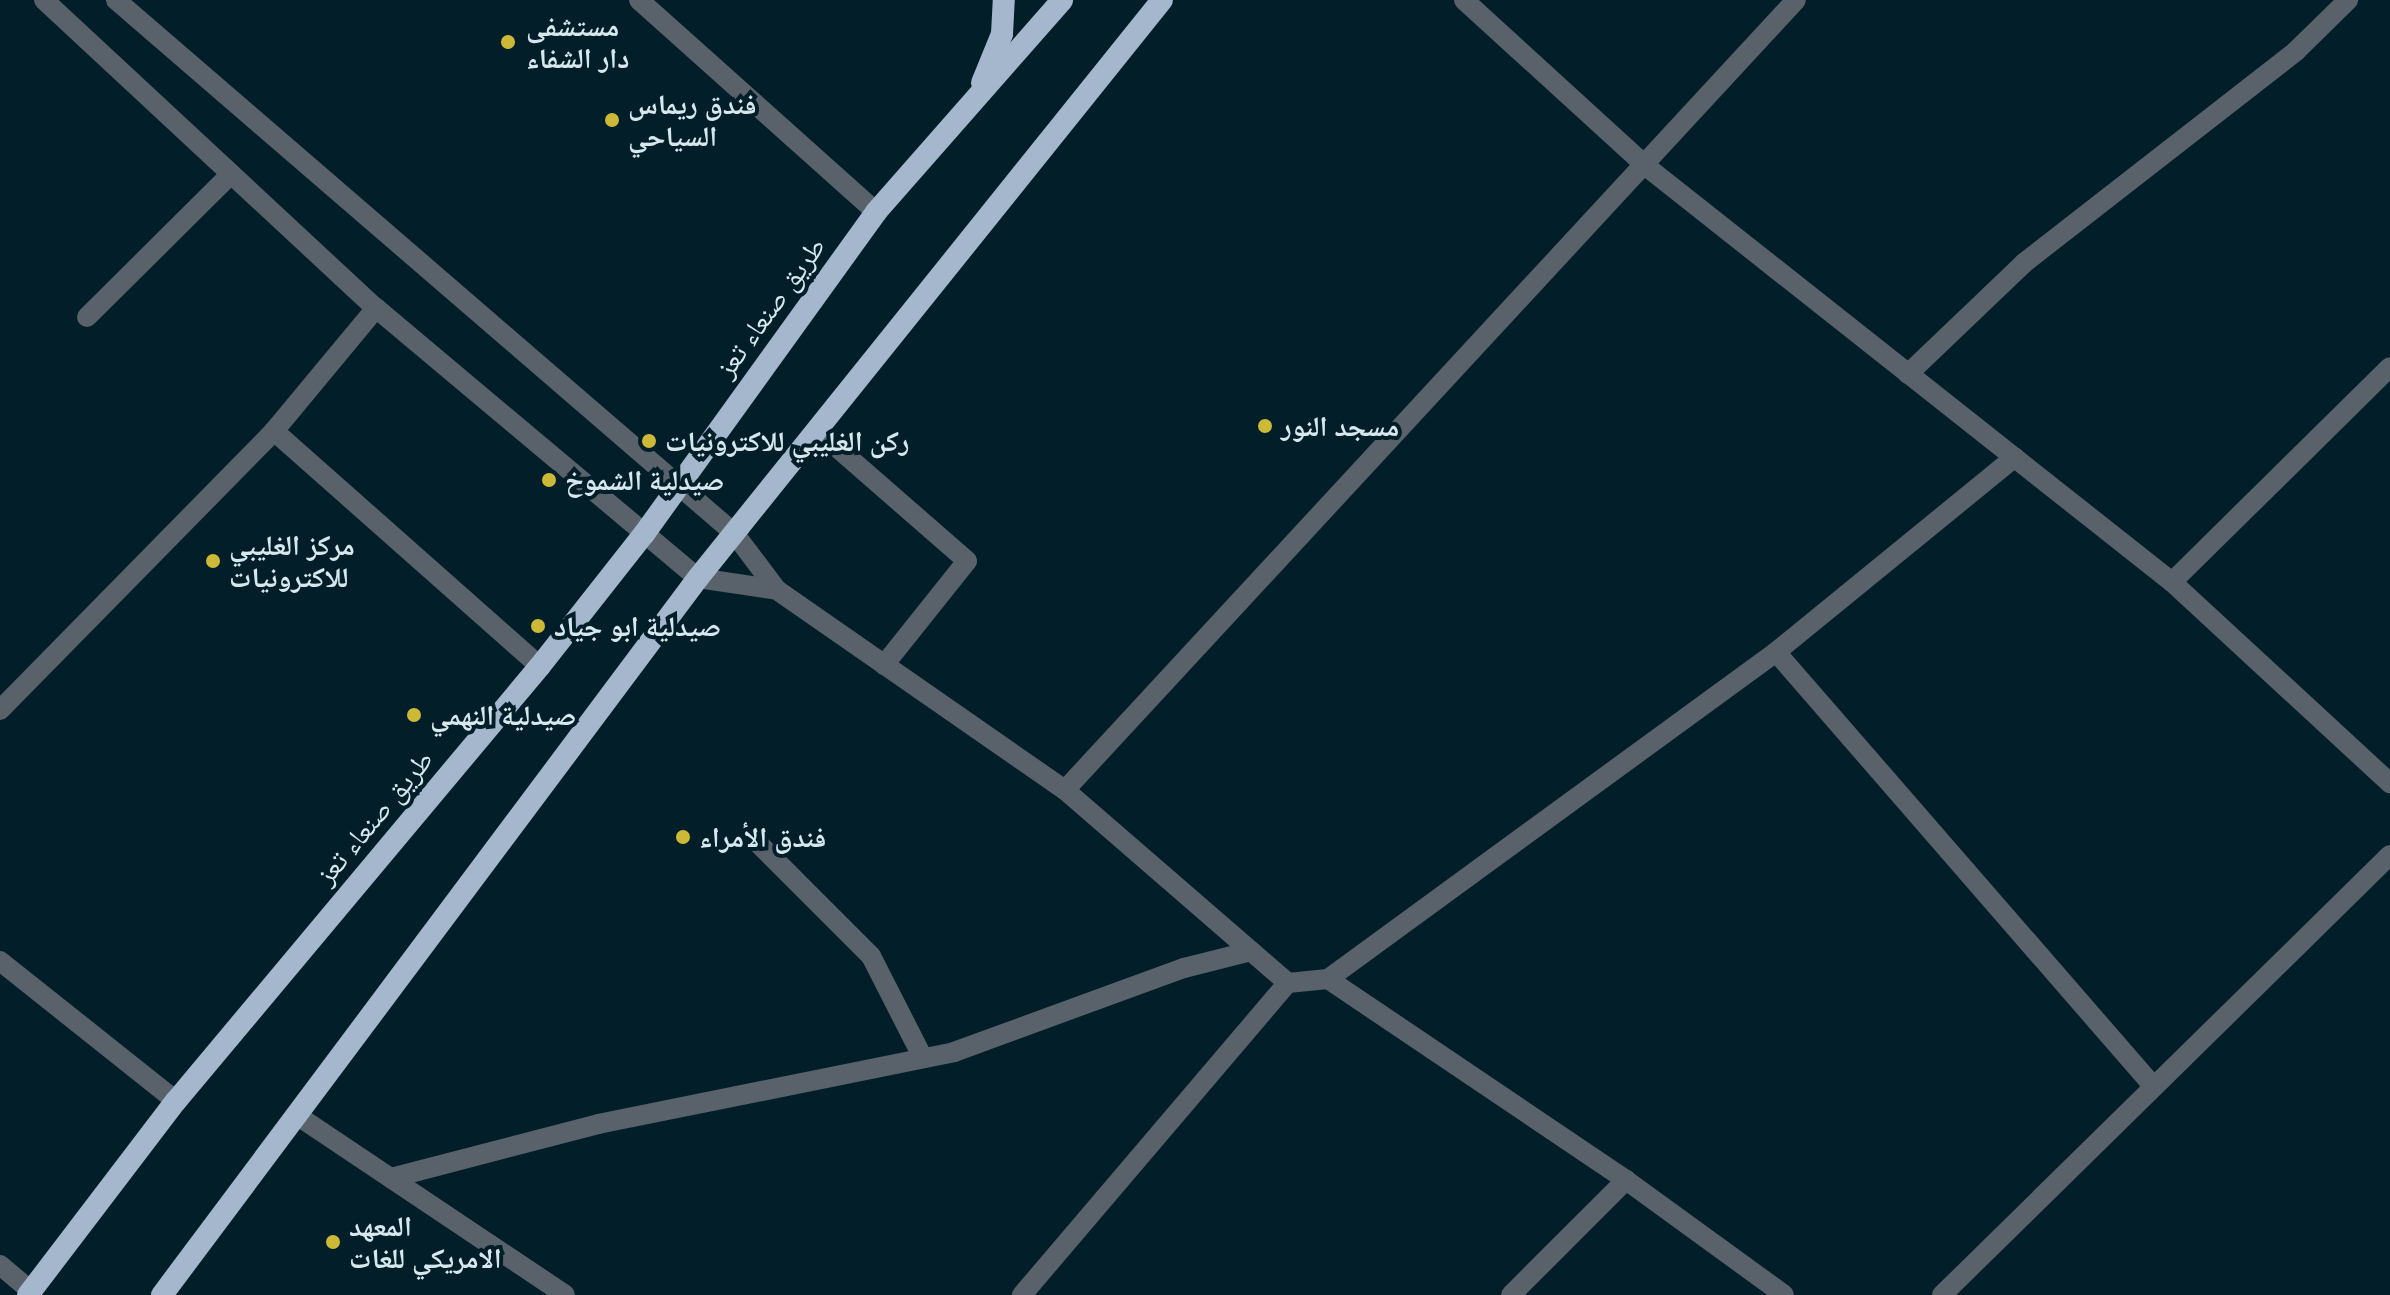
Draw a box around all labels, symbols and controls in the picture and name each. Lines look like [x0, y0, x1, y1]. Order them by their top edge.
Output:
place label: مستشفى دار الشفاء [526, 9, 629, 75]
marker: مستشفى دار الشفاء [497, 31, 519, 53]
place label: فندق ريماس السياحي [628, 87, 756, 153]
marker: فندق ريماس السياحي [603, 111, 621, 129]
street label: طريق صنعاء تعز [708, 230, 832, 384]
place label: مسجد النور [1281, 409, 1399, 443]
marker: مسجد النور [1256, 417, 1274, 435]
place label: ركن الغليبي للاكترونيات [665, 424, 909, 458]
marker: ركن الغليبي للاكترونيات [640, 432, 658, 450]
place label: صيدلية الشموخ [565, 463, 724, 497]
marker: صيدلية الشموخ [540, 471, 558, 489]
place label: مركز الغليبي للاكترونيات [229, 528, 355, 594]
marker: مركز الغليبي للاكترونيات [204, 552, 222, 570]
place label: صيدلية ابو جياد [554, 609, 721, 643]
marker: صيدلية ابو جياد [529, 617, 547, 635]
place label: صيدلية النهمي [430, 698, 576, 732]
marker: صيدلية النهمي [405, 706, 423, 724]
street label: طريق صنعاء تعز [308, 743, 440, 891]
place label: فندق الأمراء [699, 820, 826, 854]
marker: فندق الأمراء [674, 828, 692, 846]
place label: المعهد الامريكي للغات [349, 1209, 502, 1275]
marker: المعهد الامريكي للغات [324, 1233, 342, 1251]

